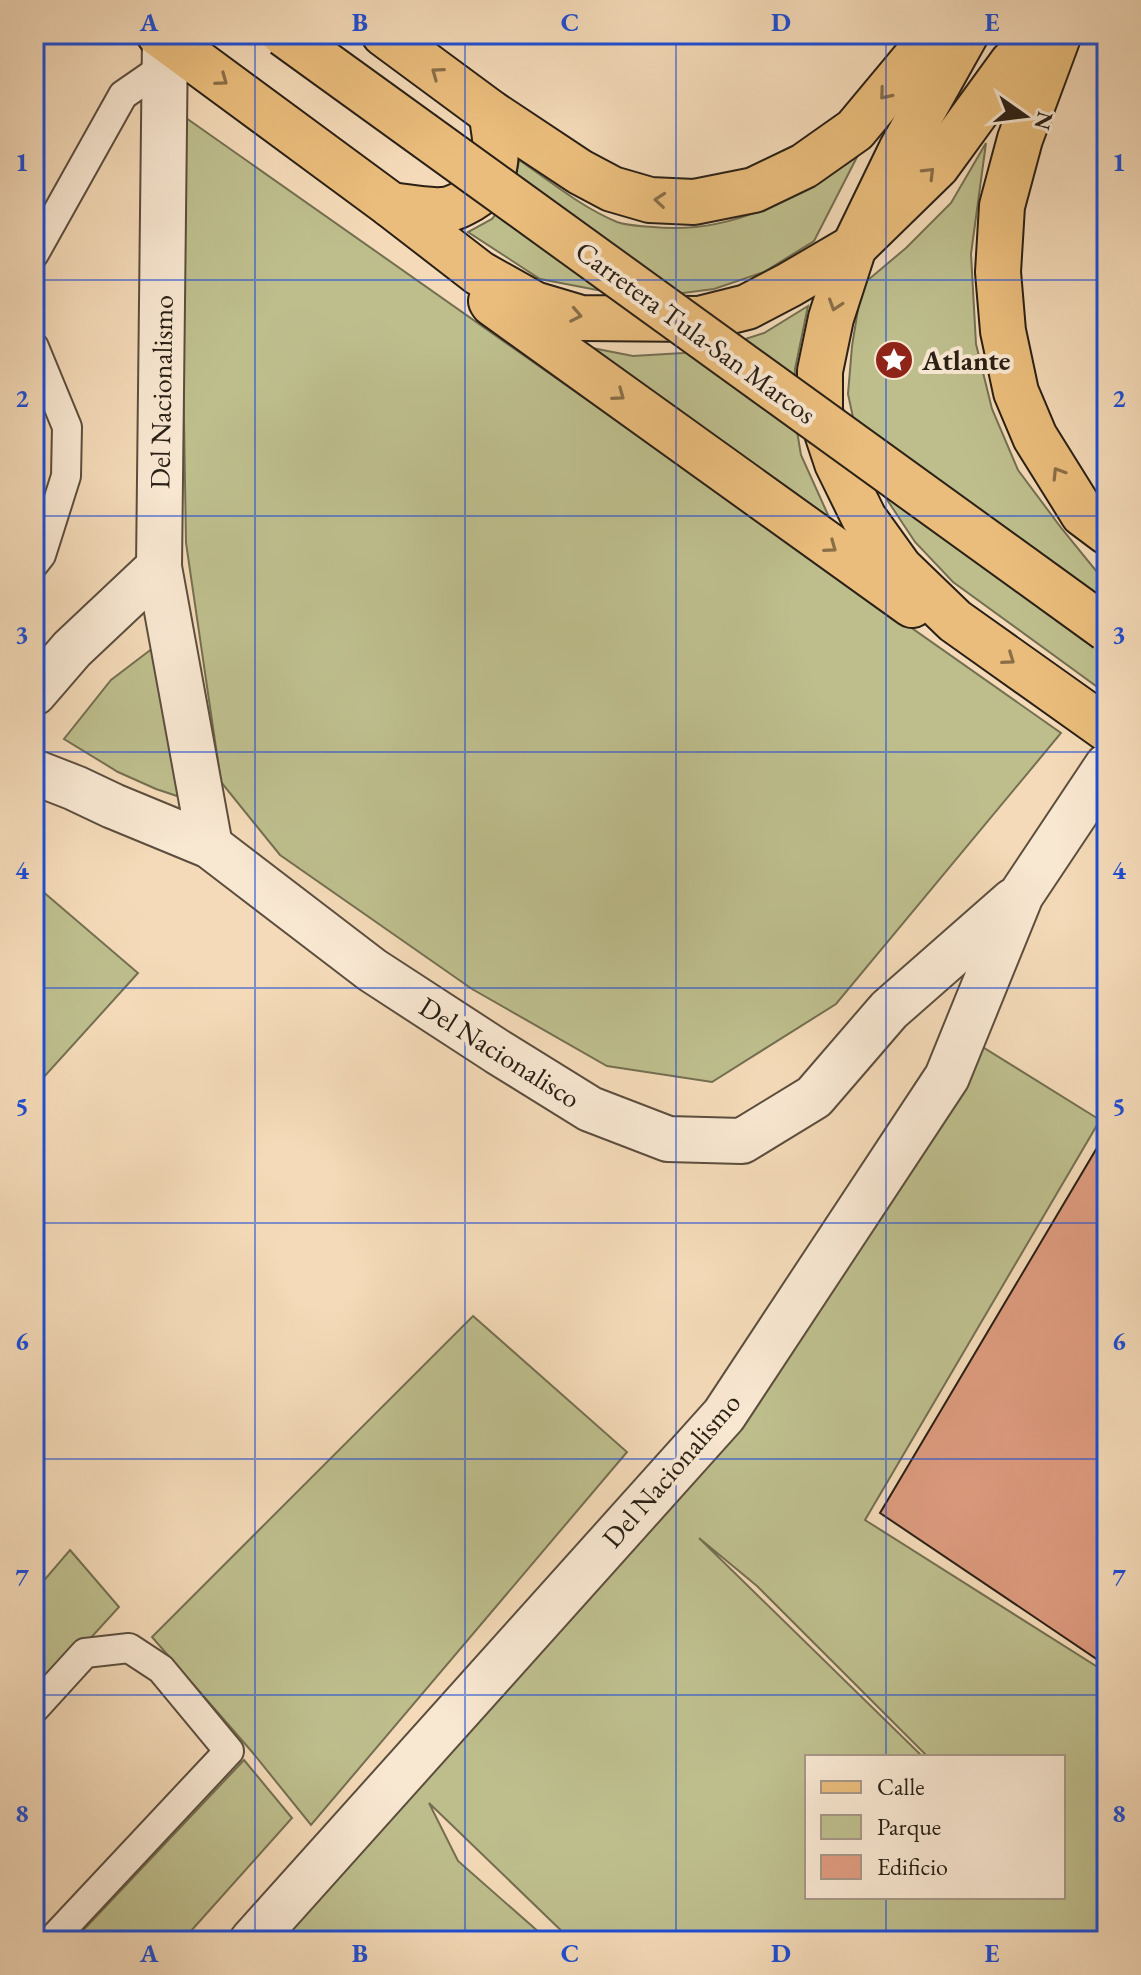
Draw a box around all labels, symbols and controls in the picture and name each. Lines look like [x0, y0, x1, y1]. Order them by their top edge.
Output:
text: A [139, 5, 159, 39]
text: B [352, 5, 368, 39]
text: C [561, 5, 579, 39]
text: D [771, 5, 791, 39]
text: E [985, 5, 1000, 39]
one-way arrow [431, 68, 445, 83]
one-way arrow [213, 71, 228, 85]
north arrow [985, 76, 1065, 156]
one-way arrow [880, 85, 895, 99]
text: N [1028, 109, 1060, 133]
text: 1 [15, 145, 29, 179]
text: 1 [1112, 145, 1126, 179]
one-way arrow [919, 168, 934, 182]
one-way arrow [653, 192, 666, 209]
street label: Carretera Tula-San Marcos [568, 232, 824, 432]
street label: Del Nacionalismo [141, 295, 181, 489]
one-way arrow [828, 298, 844, 311]
one-way arrow [569, 306, 583, 323]
place icon: Atlante [873, 339, 915, 381]
place label: Atlante [921, 342, 1010, 378]
text: 2 [15, 381, 29, 415]
text: 2 [1112, 381, 1126, 415]
one-way arrow [611, 385, 625, 400]
one-way arrow [1052, 467, 1067, 482]
one-way arrow [822, 537, 836, 552]
text: 3 [15, 617, 29, 651]
text: 3 [1112, 617, 1126, 651]
one-way arrow [1000, 650, 1014, 664]
text: 4 [15, 853, 29, 887]
text: 4 [1112, 853, 1126, 887]
street label: Del Nacionalisco [413, 988, 587, 1116]
text: 5 [15, 1089, 29, 1123]
text: 5 [1112, 1089, 1126, 1123]
text: 6 [15, 1324, 29, 1358]
text: 6 [1112, 1324, 1126, 1358]
street label: Del Nacionalismo [594, 1385, 748, 1555]
text: 7 [15, 1560, 29, 1594]
text: 7 [1112, 1560, 1126, 1594]
legend [805, 1755, 1065, 1899]
text: Calle [877, 1771, 925, 1802]
text: 8 [15, 1796, 29, 1830]
text: 8 [1112, 1796, 1126, 1830]
text: Parque [877, 1811, 941, 1842]
text: Edificio [877, 1851, 948, 1882]
text: A [139, 1936, 159, 1970]
text: B [352, 1936, 368, 1970]
text: C [561, 1936, 579, 1970]
text: D [771, 1936, 791, 1970]
text: E [985, 1936, 1000, 1970]

